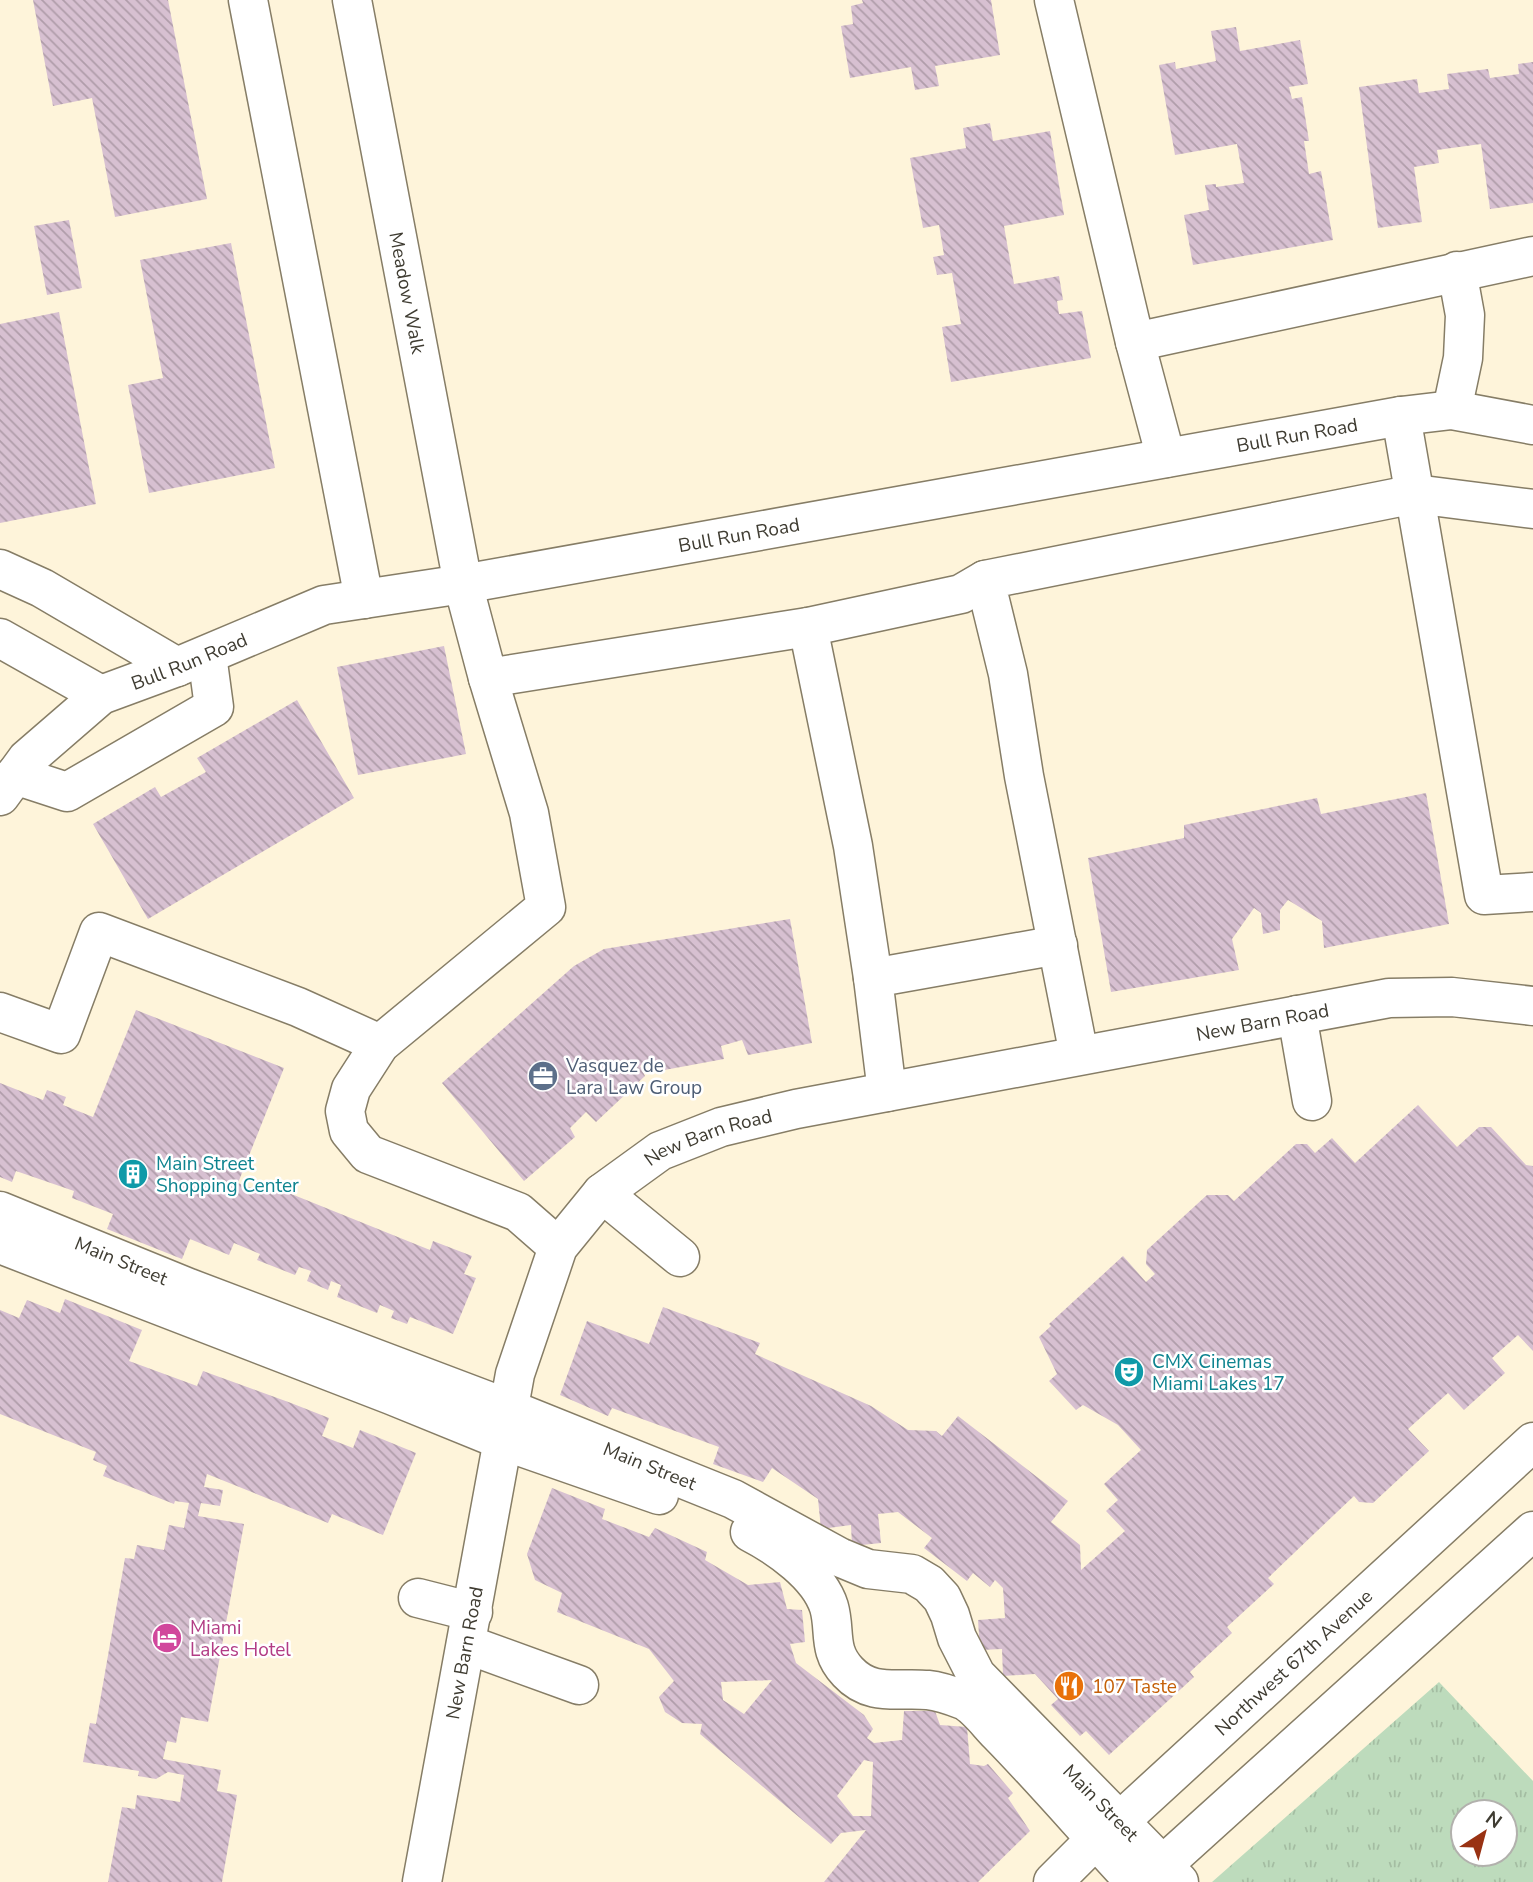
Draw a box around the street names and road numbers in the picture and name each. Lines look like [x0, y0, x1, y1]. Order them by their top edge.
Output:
street label: Meadow Walk [382, 230, 431, 357]
street label: Bull Run Road [1234, 412, 1360, 459]
street label: Bull Run Road [676, 512, 802, 559]
street label: Bull Run Road [128, 627, 251, 697]
street label: New Barn Road [1194, 998, 1331, 1048]
street label: New Barn Road [639, 1103, 775, 1172]
street label: Main Street [71, 1231, 172, 1292]
street label: Main Street [599, 1436, 700, 1497]
street label: New Barn Road [440, 1584, 490, 1722]
street label: Northwest 67th Avenue [1209, 1584, 1379, 1742]
street label: Main Street [1057, 1759, 1144, 1848]

